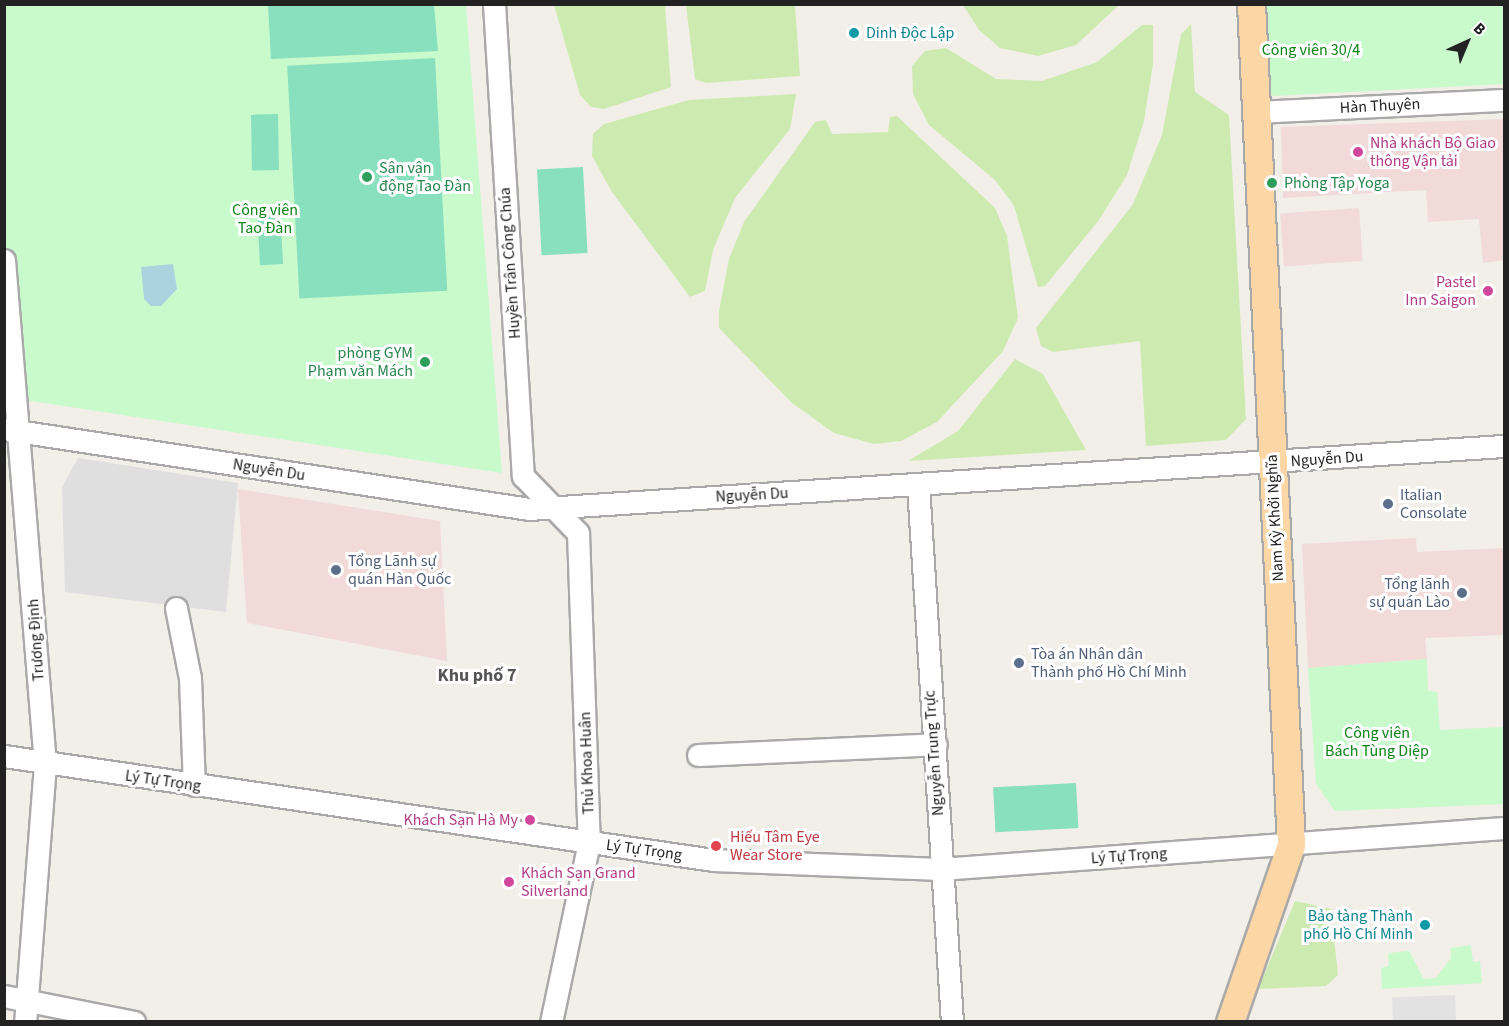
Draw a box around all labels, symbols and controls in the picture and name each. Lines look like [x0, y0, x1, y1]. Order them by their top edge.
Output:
north arrow [1437, 12, 1497, 72]
text: B [1468, 18, 1491, 40]
place label: Dinh Độc Lập [866, 23, 954, 43]
marker: Dinh Độc Lập [847, 26, 861, 40]
park label: Công viên 30/4 [1262, 40, 1360, 60]
street label: Hàn Thuyên [1339, 94, 1421, 118]
place label: Nhà khách Bộ Giao thông Vận tải [1370, 133, 1496, 171]
marker: Nhà khách Bộ Giao thông Vận tải [1351, 145, 1365, 159]
place label: Sân vận động Tao Đàn [379, 158, 471, 196]
marker: Sân vận động Tao Đàn [360, 170, 374, 184]
place label: Phòng Tập Yoga [1284, 173, 1390, 193]
marker: Phòng Tập Yoga [1265, 176, 1279, 190]
street label: Huyền Trân Công Chúa [495, 187, 525, 339]
park label: Công viên Tao Đàn [232, 200, 298, 238]
place label: Pastel Inn Saigon [1405, 272, 1476, 310]
marker: Pastel Inn Saigon [1481, 284, 1495, 298]
place label: phòng GYM Phạm văn Mách [308, 343, 413, 381]
marker: phòng GYM Phạm văn Mách [418, 355, 432, 369]
street label: Nguyễn Du [1290, 447, 1364, 471]
street label: Nam Kỳ Khởi Nghĩa [1262, 454, 1288, 582]
street label: Nguyễn Du [231, 455, 307, 485]
street label: Nguyễn Du [715, 484, 789, 506]
place label: Italian Consolate [1400, 485, 1467, 523]
marker: Italian Consolate [1381, 497, 1395, 511]
place label: Tổng Lãnh sự quán Hàn Quốc [348, 551, 451, 589]
marker: Tổng Lãnh sự quán Hàn Quốc [329, 563, 343, 577]
place label: Tổng lãnh sự quán Lào [1369, 574, 1450, 612]
marker: Tổng lãnh sự quán Lào [1455, 586, 1469, 600]
street label: Trương Định [24, 598, 48, 682]
place label: Tòa án Nhân dân Thành phố Hồ Chí Minh [1031, 644, 1187, 682]
marker: Tòa án Nhân dân Thành phố Hồ Chí Minh [1012, 656, 1026, 670]
district label: Khu phố 7 [438, 665, 516, 687]
street label: Nguyễn Trung Trực [920, 690, 948, 816]
street label: Thủ Khoa Huân [576, 711, 598, 815]
park label: Công viên Bách Tùng Diệp [1325, 723, 1429, 761]
street label: Lý Tự Trọng [124, 766, 202, 796]
place label: Khách Sạn Hà My [403, 810, 518, 830]
marker: Khách Sạn Hà My [523, 813, 537, 827]
place label: Hiếu Tâm Eye Wear Store [730, 827, 820, 865]
street label: Lý Tự Trọng [605, 835, 683, 865]
marker: Hiếu Tâm Eye Wear Store [707, 837, 725, 855]
street label: Lý Tự Trọng [1090, 844, 1168, 868]
place label: Khách Sạn Grand Silverland [521, 863, 636, 901]
marker: Khách Sạn Grand Silverland [502, 875, 516, 889]
place label: Bảo tàng Thành phố Hồ Chí Minh [1303, 906, 1413, 944]
marker: Bảo tàng Thành phố Hồ Chí Minh [1418, 918, 1432, 932]

